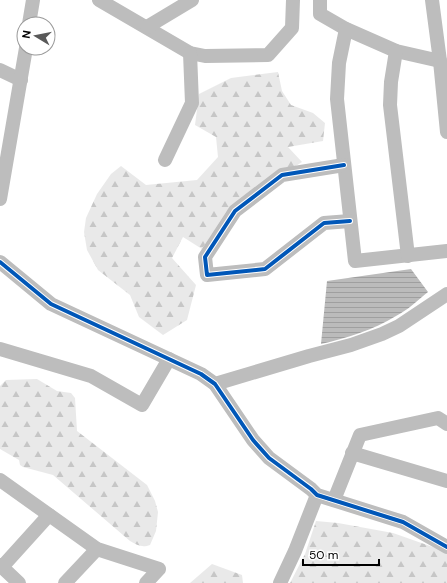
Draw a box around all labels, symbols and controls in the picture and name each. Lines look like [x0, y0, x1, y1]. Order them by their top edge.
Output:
north arrow [16, 16, 56, 56]
text: N [19, 29, 34, 39]
scale bar [303, 541, 379, 567]
text: 50 m [309, 547, 338, 563]

